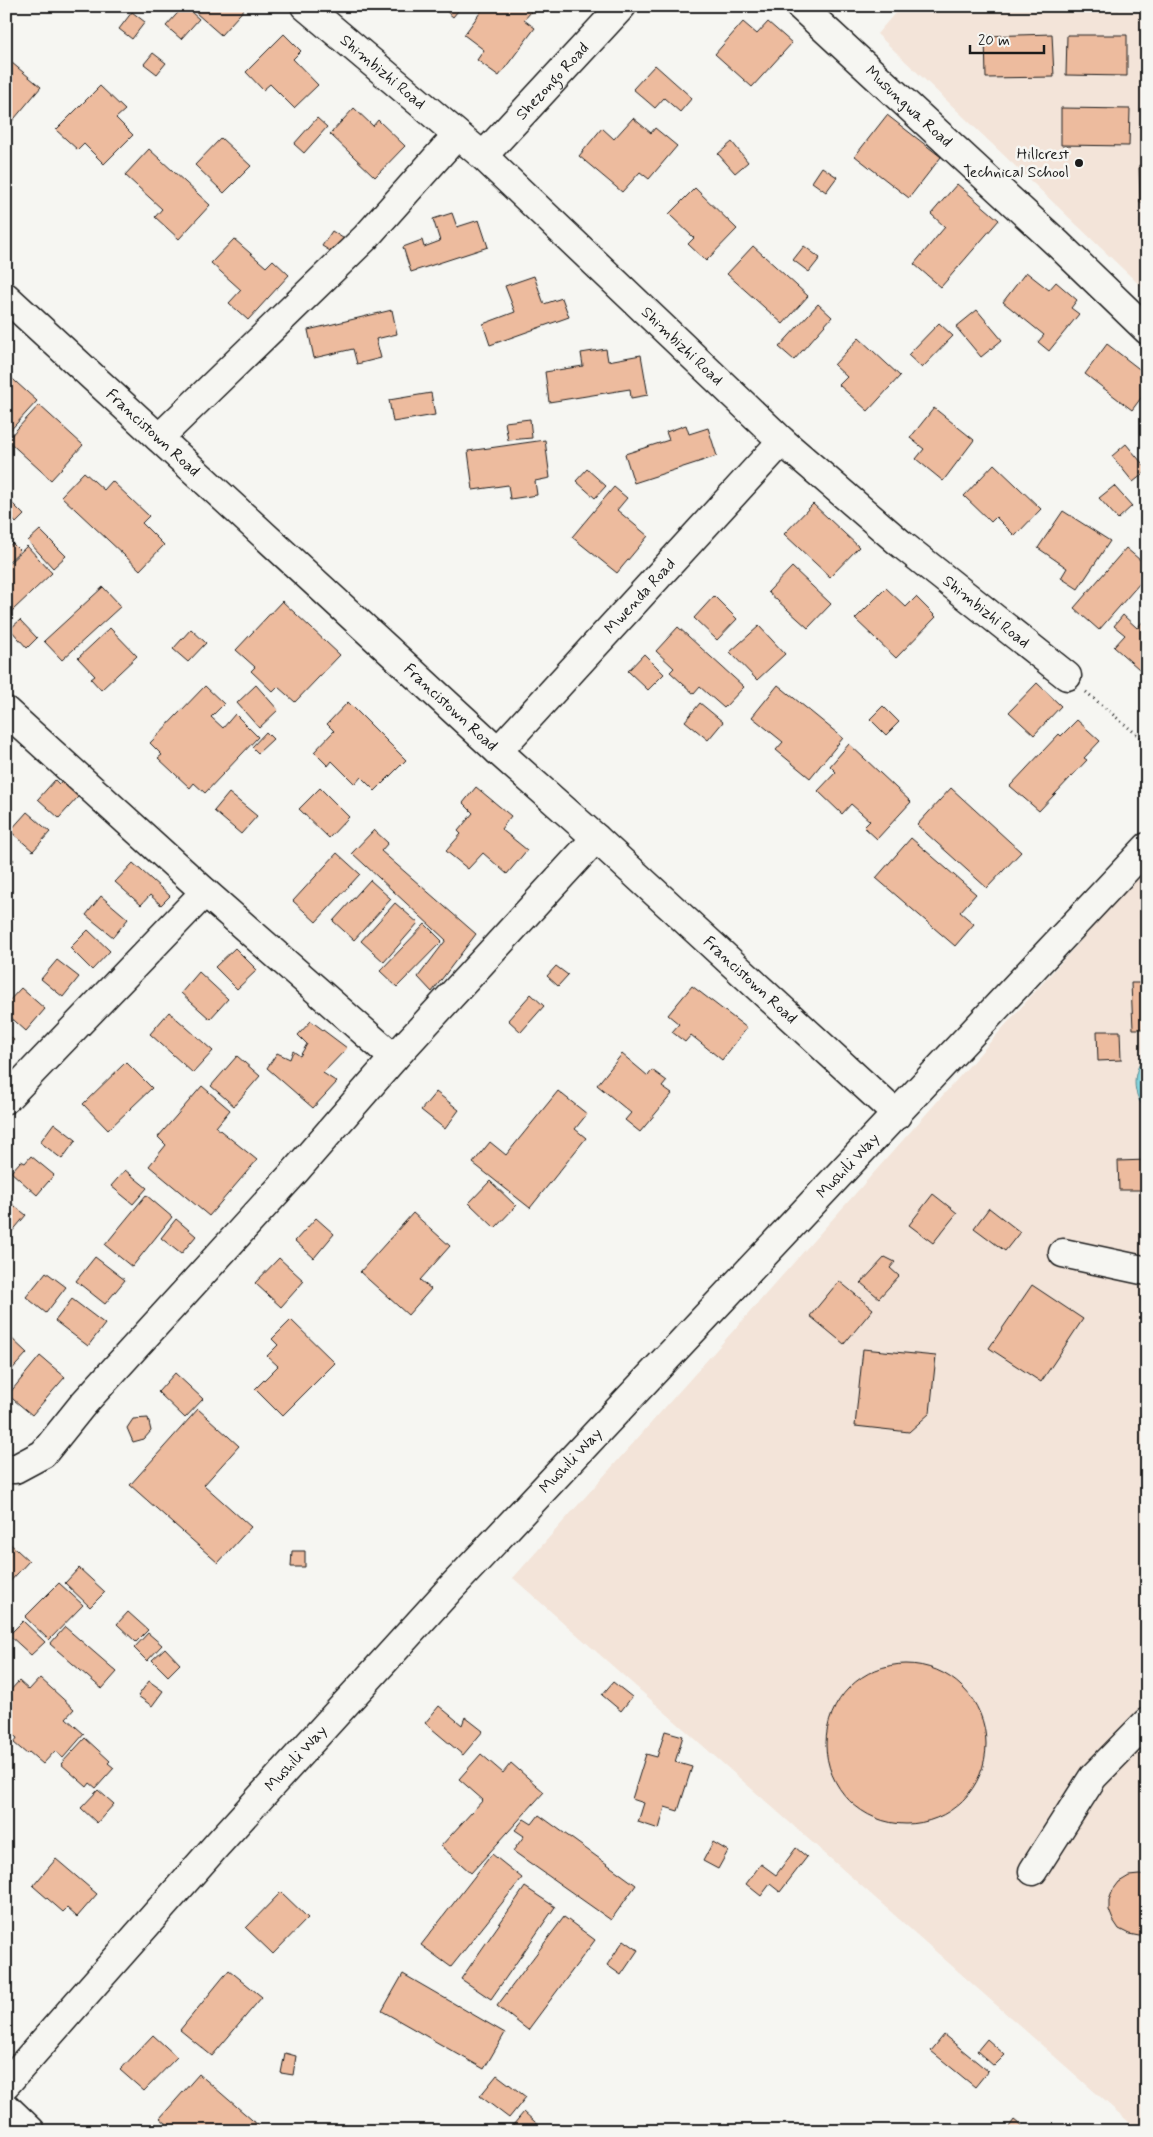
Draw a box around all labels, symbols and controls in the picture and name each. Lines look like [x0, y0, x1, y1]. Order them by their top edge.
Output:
scale bar [970, 22, 1044, 54]
street label: Shimbizhi Road [336, 30, 430, 114]
text: 20 m [978, 31, 1010, 51]
street label: Shezongo Road [511, 38, 594, 125]
street label: Musungwa Road [861, 61, 957, 152]
place label: Hillcrest Technical School [963, 144, 1069, 183]
marker: Hillcrest Technical School [1073, 157, 1085, 169]
street label: Shimbizhi Road [637, 302, 728, 390]
street label: Francistown Road [102, 384, 204, 481]
street label: Mwenda Road [600, 554, 680, 639]
street label: Shimbizhi Road [938, 570, 1034, 653]
street label: Francistown Road [399, 659, 502, 756]
street label: Francistown Road [699, 931, 802, 1028]
street label: Mushili Way [812, 1128, 884, 1203]
street label: Mushili Way [534, 1423, 607, 1498]
street label: Mushili Way [260, 1721, 331, 1796]

